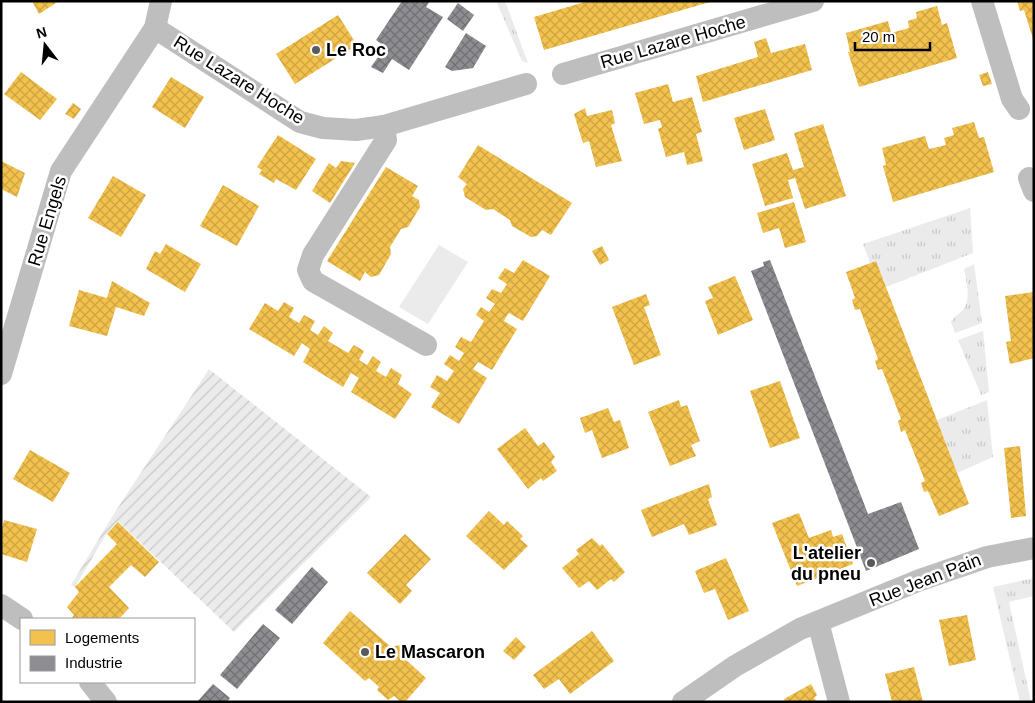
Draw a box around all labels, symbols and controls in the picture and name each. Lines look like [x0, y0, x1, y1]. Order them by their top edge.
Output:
street label: Rue Lazare Hoche [598, 12, 748, 72]
north arrow [20, 20, 70, 70]
scale bar [855, 20, 930, 52]
text: N [34, 23, 48, 42]
text: 20 m [862, 28, 895, 45]
street label: Rue Lazare Hoche [170, 32, 308, 128]
place label: Le Roc [326, 40, 386, 60]
marker: Le Roc [310, 44, 322, 56]
street label: Rue Engels [24, 174, 70, 268]
place label: L'atelier du pneu [791, 543, 861, 584]
street label: Rue Jean Pain [866, 550, 984, 610]
marker: L'atelier du pneu [865, 557, 877, 569]
legend [20, 618, 195, 683]
text: Logements [65, 629, 139, 646]
place label: Le Mascaron [375, 642, 485, 662]
marker: Le Mascaron [359, 646, 371, 658]
text: Industrie [65, 654, 123, 671]

